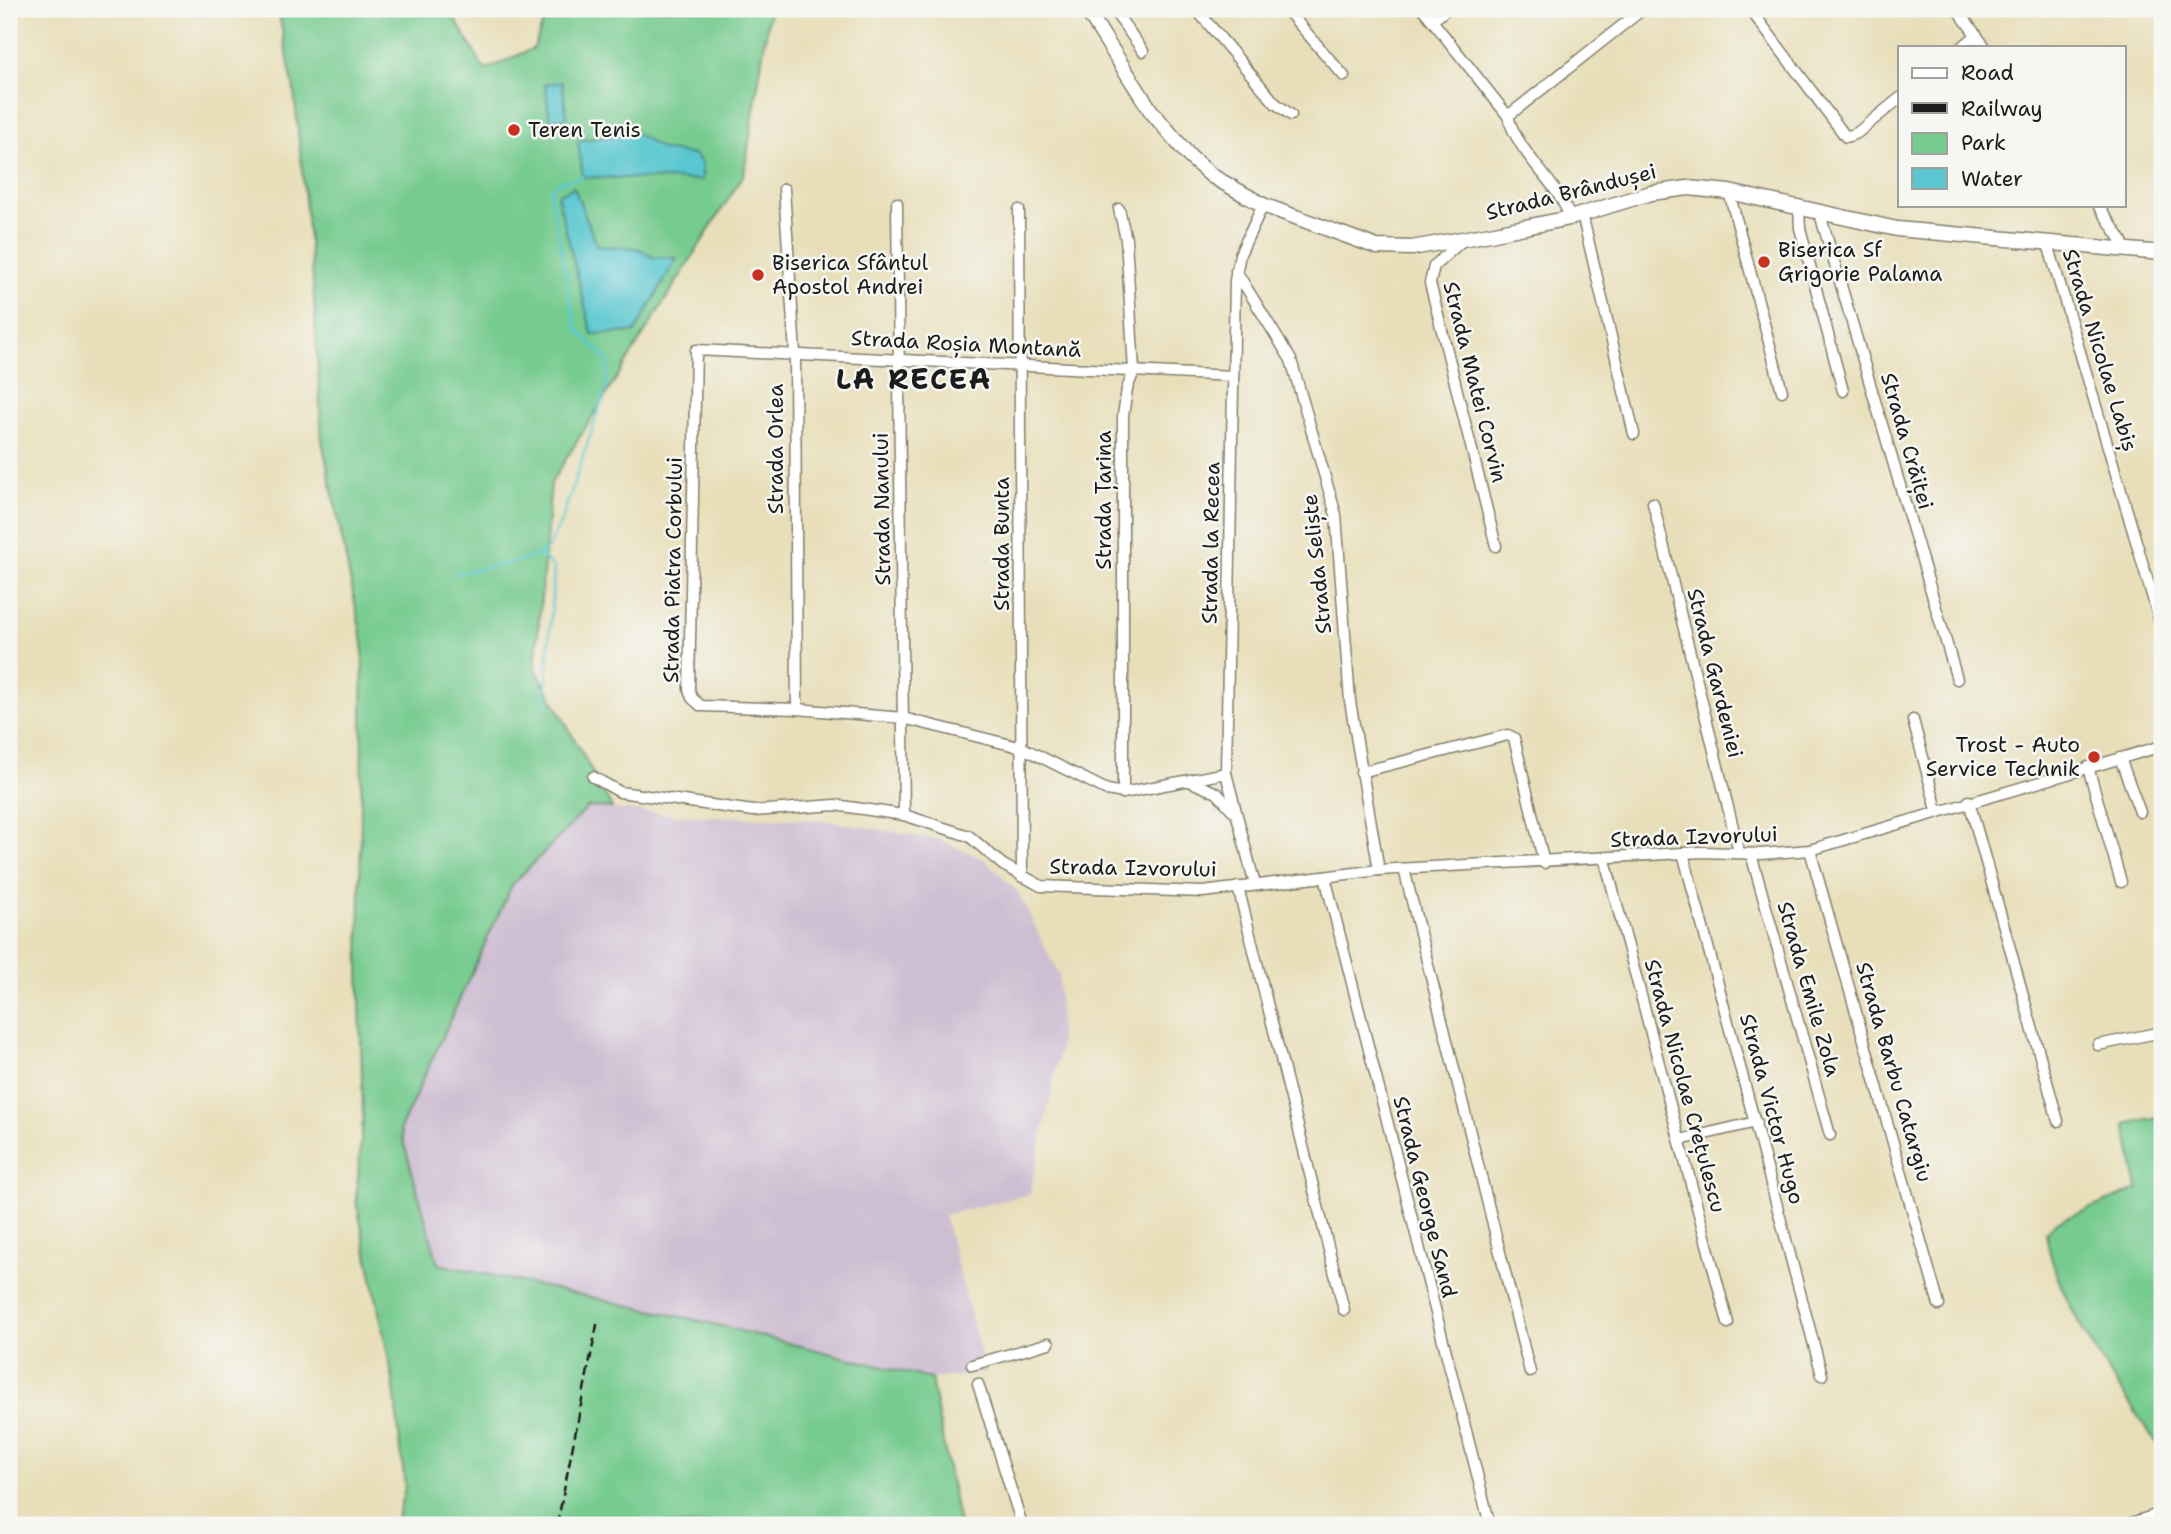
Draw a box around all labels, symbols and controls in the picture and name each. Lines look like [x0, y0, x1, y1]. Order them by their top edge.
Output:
legend [1898, 46, 2126, 206]
text: Road [1961, 59, 2014, 87]
text: Railway [1961, 95, 2043, 123]
place label: Teren Tenis [528, 116, 641, 144]
marker: Teren Tenis [506, 122, 522, 138]
text: Park [1961, 129, 2006, 157]
street label: Strada Brândușei [1483, 157, 1659, 228]
text: Water [1961, 165, 2023, 193]
place label: Biserica Sf Grigorie Palama [1778, 236, 1942, 288]
street label: Strada Nicolae Labiș [2055, 245, 2144, 455]
place label: Biserica Sfântul Apostol Andrei [772, 249, 929, 301]
marker: Biserica Sf Grigorie Palama [1756, 254, 1772, 270]
marker: Biserica Sfântul Apostol Andrei [750, 267, 766, 283]
street label: Strada Matei Corvin [1436, 279, 1514, 485]
street label: Strada Roșia Montană [850, 324, 1082, 365]
district label: LA RECEA [836, 360, 992, 398]
street label: Strada Crăiței [1874, 369, 1940, 513]
street label: Strada Orlea [762, 384, 790, 514]
street label: Strada Țarina [1090, 430, 1118, 570]
street label: Strada Nanului [867, 432, 897, 586]
street label: Strada Piatra Corbului [657, 457, 689, 683]
street label: Strada la Recea [1196, 462, 1226, 624]
street label: Strada Bunta [988, 477, 1016, 611]
street label: Strada Seliște [1296, 492, 1339, 635]
street label: Strada Gardeniei [1680, 585, 1750, 761]
place label: Trost - Auto Service Technik [1926, 731, 2080, 783]
marker: Trost - Auto Service Technik [2086, 749, 2102, 765]
street label: Strada Izvorului [1610, 820, 1778, 854]
street label: Strada Izvorului [1049, 853, 1217, 883]
street label: Strada Emile Zola [1771, 898, 1847, 1080]
street label: Strada Nicolae Crețulescu [1638, 956, 1732, 1216]
street label: Strada Barbu Catargiu [1849, 959, 1939, 1185]
street label: Strada Victor Hugo [1733, 1011, 1811, 1207]
street label: Strada George Sand [1386, 1093, 1464, 1301]

